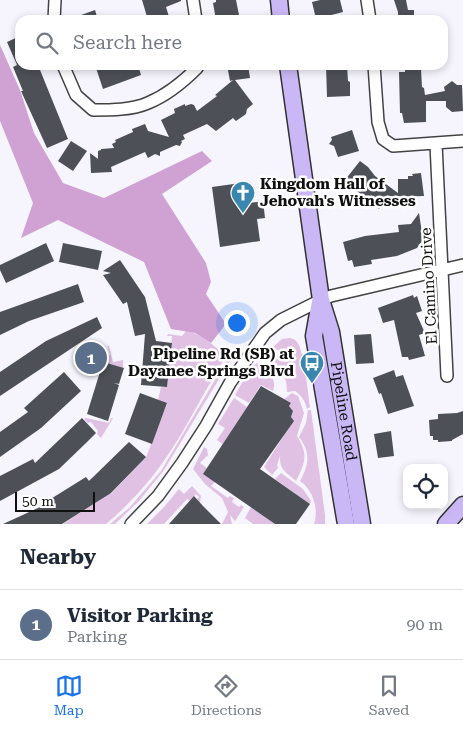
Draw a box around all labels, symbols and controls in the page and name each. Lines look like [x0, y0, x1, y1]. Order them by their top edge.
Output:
search box [15, 15, 448, 70]
icon: search [33, 29, 61, 57]
text: Search here [73, 31, 182, 54]
place label: Kingdom Hall of Jehovah's Witnesses [260, 175, 416, 210]
church icon: Kingdom Hall of Jehovah's Witnesses [230, 180, 256, 214]
street label: El Camino Drive [417, 227, 441, 345]
your location [224, 310, 250, 336]
pin: 1 [75, 339, 107, 377]
place label: Pipeline Rd (SB) at Dayanee Springs Blvd [128, 345, 294, 380]
bus stop icon: Pipeline Rd (SB) at Dayanee Springs Blvd [299, 350, 325, 384]
street label: Pipeline Road [327, 360, 361, 463]
map controls [403, 464, 448, 509]
button: locate [403, 464, 448, 509]
scale bar [15, 489, 95, 512]
text: 50 m [22, 493, 54, 509]
text: Nearby [20, 545, 96, 569]
text: Visitor Parking [67, 604, 213, 627]
text: 1 [32, 615, 40, 634]
text: 90 m [406, 615, 443, 634]
text: Parking [67, 627, 127, 646]
tab: Map [54, 672, 84, 718]
tab: Directions [191, 672, 261, 718]
tab: Saved [369, 672, 409, 718]

